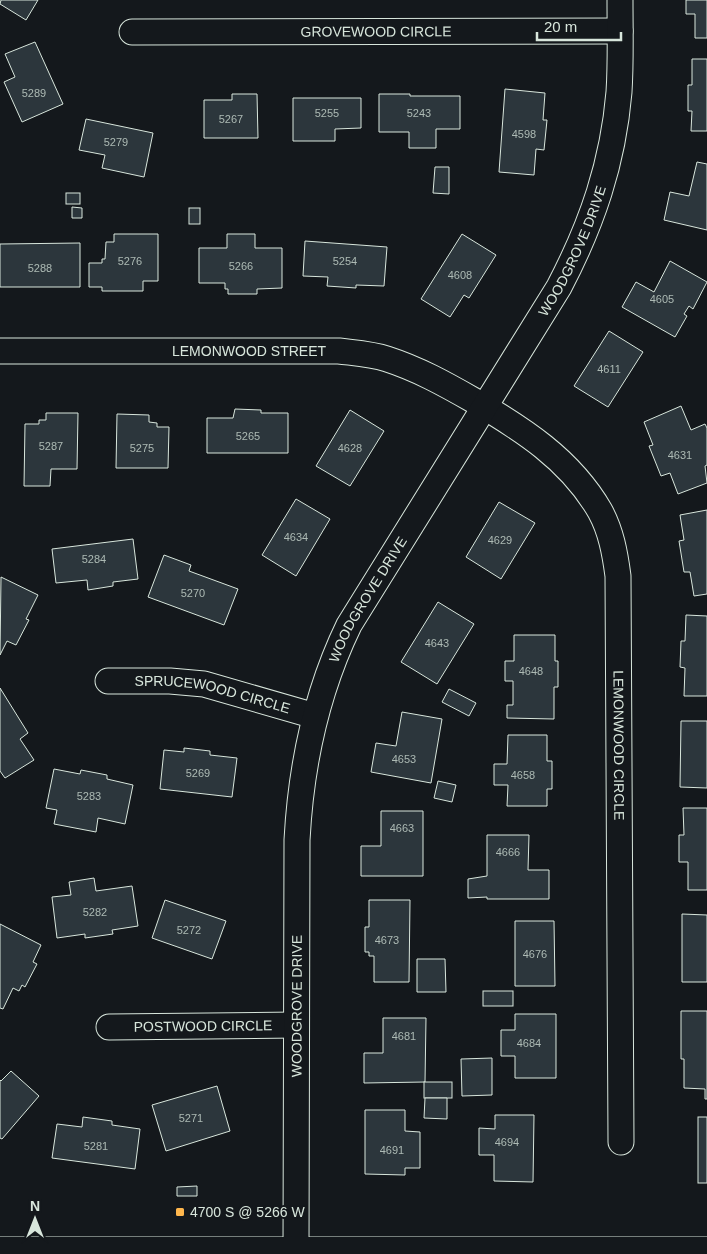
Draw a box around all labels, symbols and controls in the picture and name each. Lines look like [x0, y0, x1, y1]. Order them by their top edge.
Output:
scale bar [537, 10, 621, 42]
text: 20 m [544, 18, 577, 35]
street label: GROVEWOOD CIRCLE [300, 23, 452, 40]
house number: 5289 [22, 87, 46, 99]
house number: 5255 [315, 107, 339, 119]
house number: 5243 [407, 107, 431, 119]
house number: 5267 [219, 113, 243, 125]
house number: 4598 [512, 128, 536, 140]
house number: 5279 [104, 136, 128, 148]
street label: WOODGROVE DRIVE [535, 184, 609, 319]
house number: 5276 [118, 255, 142, 267]
house number: 5254 [333, 255, 357, 267]
house number: 5266 [229, 260, 253, 272]
house number: 5288 [28, 262, 52, 274]
house number: 4608 [448, 269, 472, 281]
house number: 4605 [650, 293, 674, 305]
street label: LEMONWOOD STREET [172, 343, 327, 359]
house number: 4611 [597, 363, 621, 375]
house number: 5265 [236, 430, 260, 442]
house number: 5287 [39, 440, 63, 452]
house number: 5275 [130, 442, 154, 454]
house number: 4628 [338, 442, 362, 454]
house number: 4631 [668, 449, 692, 461]
house number: 4634 [284, 531, 308, 543]
street label: WOODGROVE DRIVE [326, 534, 410, 665]
house number: 4629 [488, 534, 512, 546]
house number: 5284 [82, 553, 106, 565]
house number: 5270 [181, 587, 205, 599]
house number: 4643 [425, 637, 449, 649]
house number: 4648 [519, 665, 543, 677]
street label: LEMONWOOD CIRCLE [610, 670, 627, 820]
street label: SPRUCEWOOD CIRCLE [135, 673, 292, 716]
house number: 4653 [392, 753, 416, 765]
house number: 5269 [186, 767, 210, 779]
house number: 4658 [511, 769, 535, 781]
house number: 5283 [77, 790, 101, 802]
house number: 4663 [390, 822, 414, 834]
house number: 4666 [496, 846, 520, 858]
house number: 5282 [83, 906, 107, 918]
house number: 5272 [177, 924, 201, 936]
house number: 4673 [375, 934, 399, 946]
street label: WOODGROVE DRIVE [288, 935, 305, 1077]
house number: 4676 [523, 948, 547, 960]
street label: POSTWOOD CIRCLE [134, 1017, 272, 1035]
house number: 4681 [392, 1030, 416, 1042]
house number: 4684 [517, 1037, 541, 1049]
house number: 5271 [179, 1112, 203, 1124]
house number: 4694 [495, 1136, 519, 1148]
house number: 5281 [84, 1140, 108, 1152]
house number: 4691 [380, 1144, 404, 1156]
north arrow [10, 1194, 60, 1244]
text: N [30, 1198, 40, 1214]
place label: 4700 S @ 5266 W [190, 1204, 305, 1220]
marker: 4700 S @ 5266 W [174, 1206, 186, 1218]

